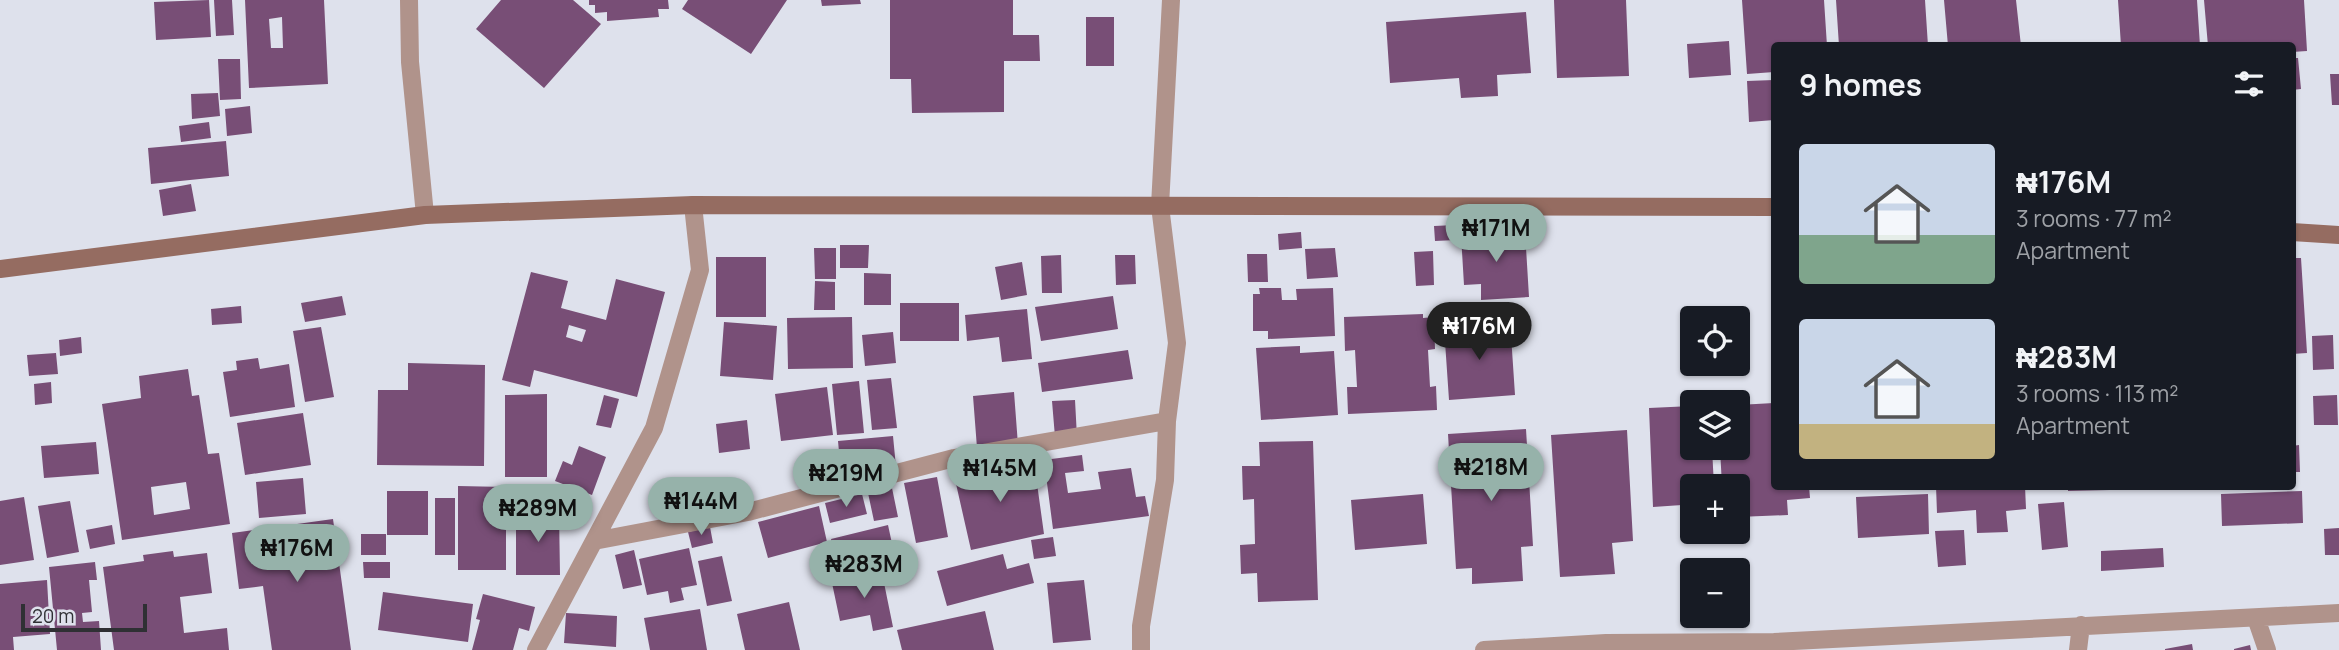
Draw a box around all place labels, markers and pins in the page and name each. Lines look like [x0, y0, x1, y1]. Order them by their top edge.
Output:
pin: ₦171M [1447, 204, 1545, 264]
pin: ₦176M [1430, 302, 1528, 362]
pin: ₦145M [951, 444, 1049, 504]
pin: ₦218M [1442, 444, 1540, 503]
pin: ₦219M [797, 449, 895, 509]
pin: ₦144M [652, 477, 750, 537]
pin: ₦289M [489, 484, 587, 544]
pin: ₦176M [248, 524, 346, 584]
pin: ₦283M [815, 540, 913, 600]

